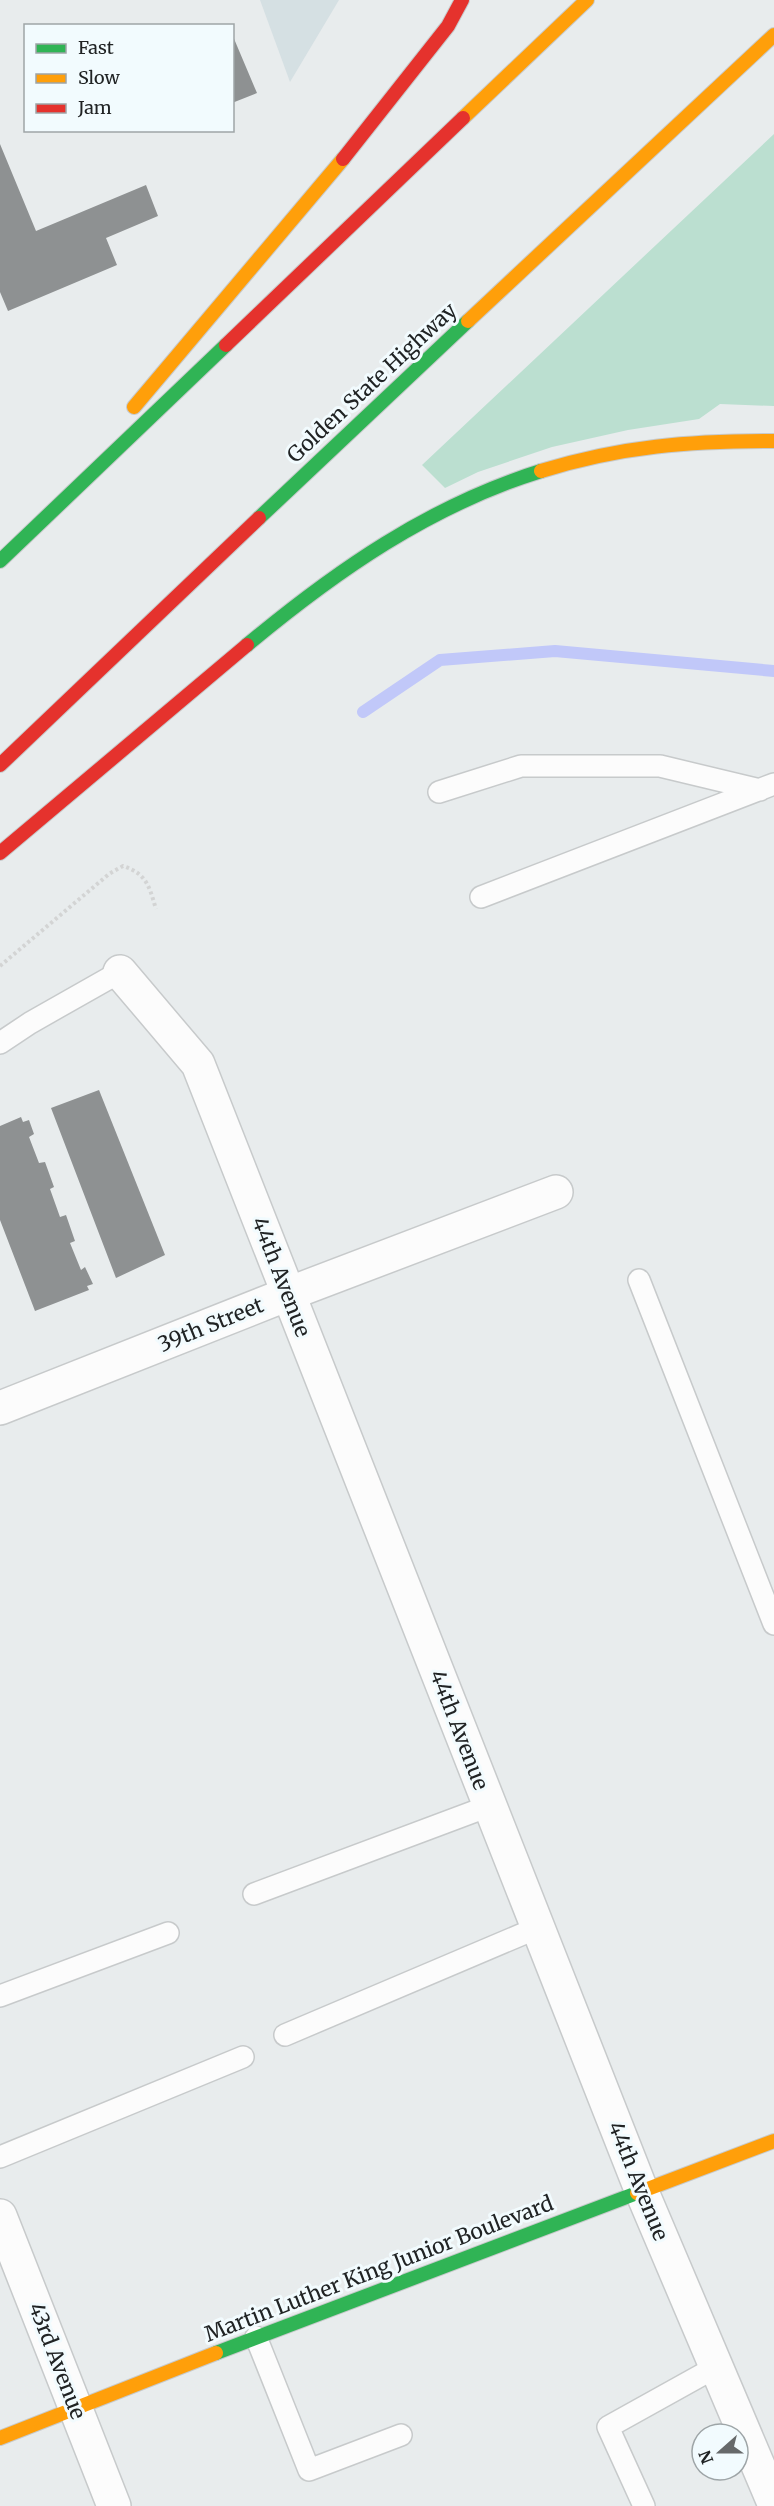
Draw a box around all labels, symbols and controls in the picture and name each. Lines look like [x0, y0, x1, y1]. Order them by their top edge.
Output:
legend [24, 24, 234, 132]
text: Fast [78, 36, 114, 59]
text: Slow [78, 66, 121, 89]
text: Jam [77, 96, 112, 119]
street label: Golden State Highway [281, 296, 463, 468]
street label: 44th Avenue [246, 1213, 317, 1341]
street label: 39th Street [154, 1291, 267, 1358]
street label: 44th Avenue [424, 1666, 495, 1794]
street label: 44th Avenue [602, 2117, 675, 2244]
street label: Martin Luther King Junior Boulevard [201, 2189, 557, 2348]
street label: 43rd Avenue [23, 2299, 92, 2423]
north arrow [690, 2422, 750, 2482]
text: N [694, 2448, 718, 2467]

